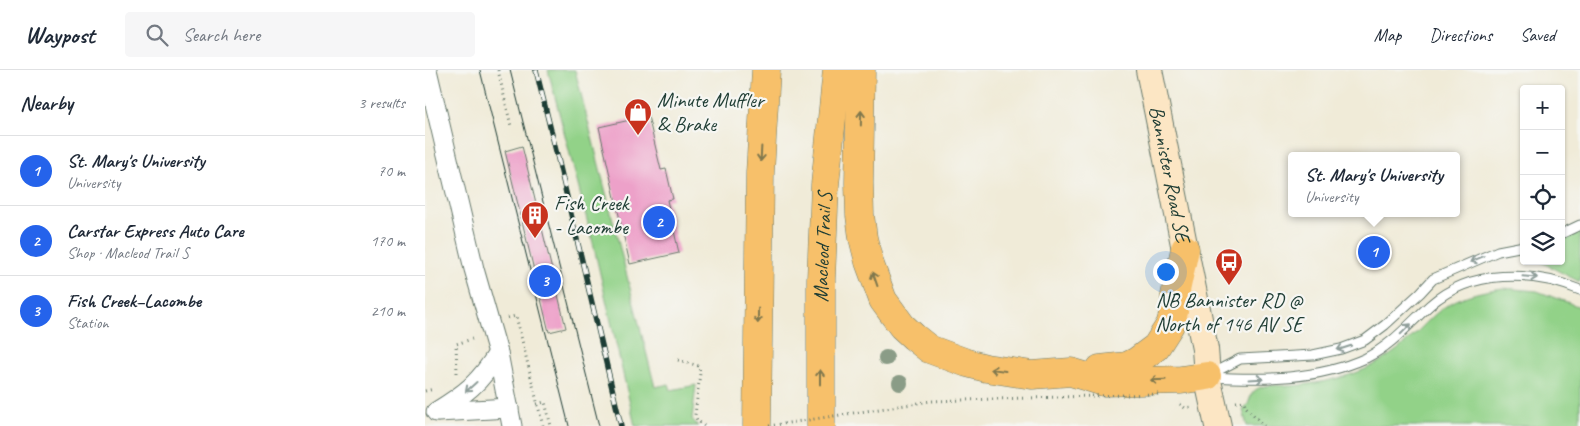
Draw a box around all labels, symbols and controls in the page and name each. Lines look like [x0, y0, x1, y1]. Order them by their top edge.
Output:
search box [125, 12, 475, 57]
text: Waypost [25, 20, 95, 50]
icon: search [143, 21, 171, 49]
text: Search here [183, 23, 260, 47]
text: Map [1374, 24, 1401, 46]
text: Directions [1429, 24, 1492, 46]
text: Saved [1520, 24, 1555, 46]
map controls [1520, 85, 1565, 265]
button: + [1520, 85, 1565, 130]
place label: Minute Muffler & Brake [657, 87, 766, 137]
text: Nearby [20, 90, 73, 116]
text: 3 results [358, 93, 405, 113]
shop icon: Minute Muffler & Brake [623, 97, 653, 136]
street label: Bannister Road SE [1144, 104, 1197, 247]
one-way arrow [856, 111, 865, 127]
button: − [1520, 130, 1565, 175]
one-way arrow [757, 145, 766, 161]
text: St. Mary's University [67, 149, 205, 173]
popup [1288, 152, 1460, 217]
text: 1 [32, 161, 40, 181]
text: 70 m [378, 161, 405, 181]
text: St. Mary's University [1305, 163, 1443, 187]
text: University [67, 173, 120, 193]
button: locate [1520, 175, 1565, 220]
text: University [1305, 187, 1358, 207]
street label: Macleod Trail S [808, 189, 838, 302]
place label: Fish Creek - Lacombe [554, 190, 631, 240]
building icon: Fish Creek - Lacombe [520, 200, 550, 239]
pin: 2 [643, 203, 675, 241]
text: Carstar Express Auto Care [67, 219, 244, 243]
button: layers [1520, 220, 1565, 265]
text: 2 [32, 231, 40, 251]
text: 170 m [371, 231, 405, 251]
pin: 1 [1358, 233, 1390, 271]
text: Shop · Macleod Trail S [67, 243, 189, 263]
bus stop icon: NB Bannister RD @ North of 146 AV SE [1214, 247, 1244, 286]
one-way arrow [1470, 255, 1485, 265]
your location [1153, 259, 1179, 285]
pin: 3 [529, 262, 561, 300]
one-way arrow [869, 271, 879, 287]
one-way arrow [1522, 272, 1538, 282]
place label: NB Bannister RD @ North of 146 AV SE [1155, 287, 1305, 337]
text: Fish Creek–Lacombe [67, 289, 201, 313]
text: 3 [32, 301, 40, 321]
text: 210 m [371, 301, 405, 321]
one-way arrow [753, 308, 763, 324]
text: Station [67, 313, 109, 333]
one-way arrow [1400, 323, 1412, 336]
one-way arrow [1336, 344, 1352, 353]
one-way arrow [990, 364, 1006, 374]
one-way arrow [815, 370, 825, 386]
one-way arrow [1247, 374, 1263, 383]
one-way arrow [1151, 376, 1167, 385]
one-way arrow [465, 381, 478, 393]

